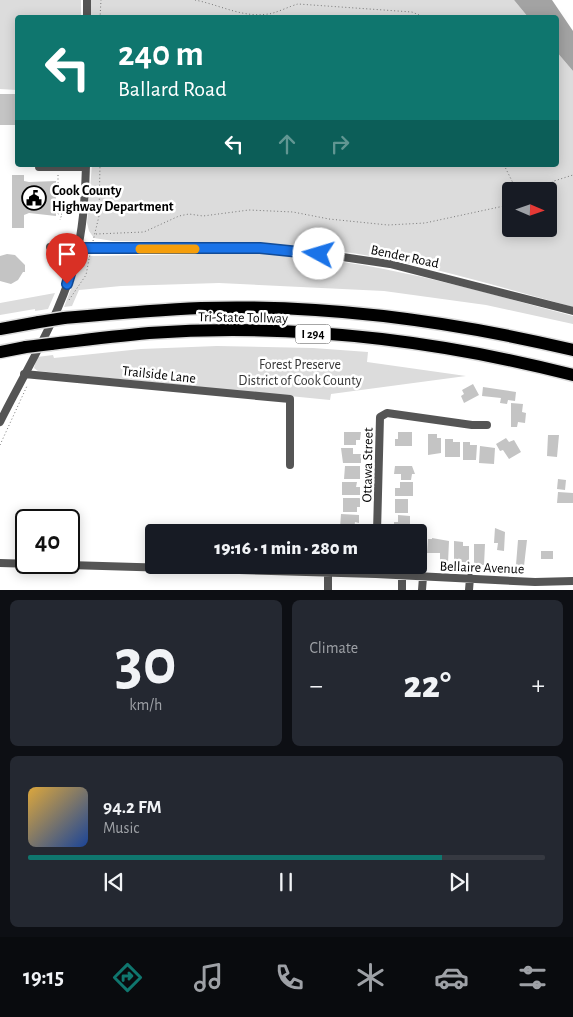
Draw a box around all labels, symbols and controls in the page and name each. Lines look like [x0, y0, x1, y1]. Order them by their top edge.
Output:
icon: left [35, 35, 100, 100]
text: 240 m [118, 37, 204, 72]
text: Ballard Road [118, 78, 227, 100]
icon: left [220, 130, 248, 158]
icon: ahead [273, 130, 301, 158]
icon: right [326, 130, 354, 158]
north arrow [502, 182, 558, 238]
map controls [502, 182, 557, 237]
place label: Cook County Highway Department [52, 184, 174, 214]
public building icon: Cook County Highway Department [21, 185, 47, 211]
position arrow [292, 227, 344, 279]
pin [46, 233, 88, 284]
icon: arrive [53, 240, 81, 268]
street label: Bender Road [369, 243, 440, 271]
street label: Tri-State Tollway [198, 310, 288, 326]
road number: I 294 [296, 324, 330, 344]
park label: Forest Preserve District of Cook County [238, 358, 362, 388]
street label: Trailside Lane [121, 364, 196, 386]
street label: Ottawa Street [360, 427, 376, 503]
speed limit sign: 40 [15, 509, 80, 574]
text: 19:16 · 1 min · 280 m [214, 539, 358, 558]
street label: Bellaire Avenue [439, 560, 525, 576]
text: 30 [115, 631, 177, 696]
text: Climate [310, 640, 358, 656]
text: 22° [403, 667, 451, 705]
text: − [310, 672, 323, 700]
text: + [532, 672, 545, 700]
text: km/h [129, 697, 162, 713]
text: 94.2 FM [103, 798, 162, 817]
text: Music [103, 820, 139, 836]
icon: previous [100, 868, 128, 896]
icon: pause [272, 868, 300, 896]
icon: next [445, 868, 473, 896]
icon: directions [110, 960, 145, 995]
icon: music [191, 960, 226, 995]
icon: phone [272, 960, 307, 995]
icon: climate [353, 960, 388, 995]
icon: car [434, 960, 469, 995]
icon: filters [515, 960, 550, 995]
text: 19:15 [23, 966, 64, 988]

